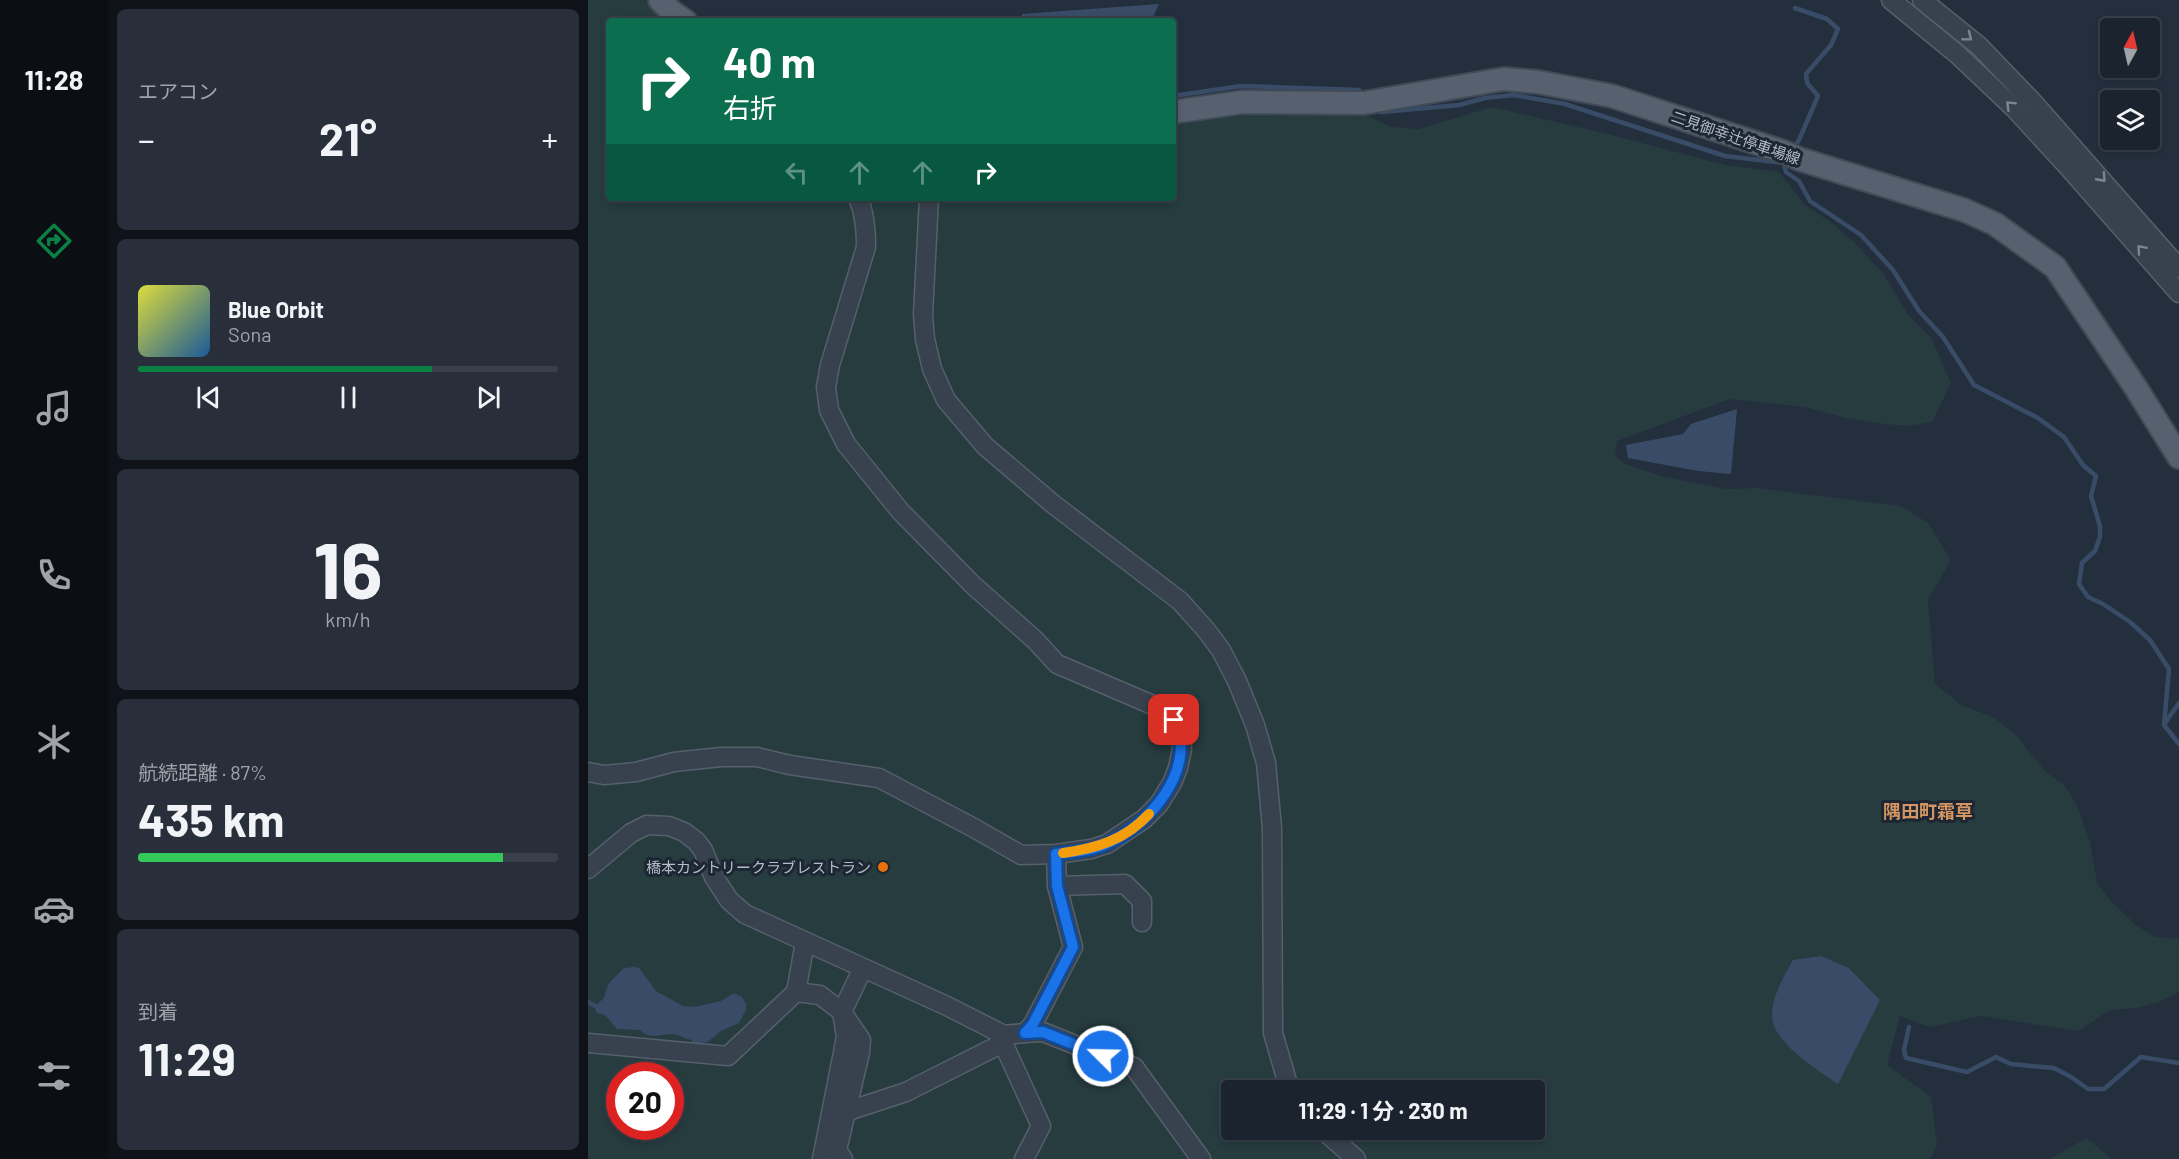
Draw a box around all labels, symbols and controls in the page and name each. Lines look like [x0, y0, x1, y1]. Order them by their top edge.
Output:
north arrow [2100, 18, 2160, 78]
map controls [2100, 18, 2160, 150]
one-way arrow [1961, 30, 1972, 41]
text: 40 m [723, 36, 816, 86]
icon: right [624, 42, 702, 120]
text: 11:28 [25, 63, 83, 95]
text: エアコン [138, 79, 218, 103]
button: layers [2100, 90, 2160, 150]
text: 右折 [723, 91, 777, 123]
one-way arrow [2006, 101, 2017, 112]
street label: 二見御幸辻停車場線 [1669, 107, 1803, 167]
text: 21° [319, 111, 377, 165]
text: − [138, 119, 155, 159]
text: + [542, 119, 558, 159]
icon: left [780, 156, 813, 189]
icon: ahead [843, 156, 876, 189]
icon: ahead [906, 156, 939, 189]
icon: right [969, 156, 1002, 189]
one-way arrow [2095, 172, 2106, 182]
icon: directions [33, 220, 75, 262]
one-way arrow [2137, 245, 2148, 256]
text: Blue Orbit [228, 296, 324, 322]
text: Sona [228, 322, 272, 346]
icon: previous [192, 381, 225, 414]
icon: pause [332, 381, 365, 414]
icon: next [472, 381, 505, 414]
icon: music [33, 387, 75, 429]
text: 16 [313, 521, 383, 615]
icon: phone [33, 554, 75, 596]
text: km/h [325, 607, 371, 631]
pin [1148, 694, 1199, 745]
icon: arrive [1157, 703, 1190, 736]
icon: climate [33, 721, 75, 763]
text: 航続距離 · 87% [138, 760, 267, 784]
text: 435 km [138, 792, 284, 846]
district label: 隅田町霜草 [1883, 800, 1973, 822]
place label: 橋本カントリークラブレストラン [646, 858, 871, 876]
marker: 橋本カントリークラブレストラン [876, 860, 890, 874]
icon: car [33, 888, 75, 930]
text: 到着 [138, 999, 178, 1023]
position arrow [1071, 1024, 1135, 1088]
text: 11:29 [138, 1031, 236, 1085]
icon: filters [33, 1055, 75, 1097]
speed limit sign: 20 [606, 1062, 684, 1140]
text: 11:29 · 1 分 · 230 m [1298, 1097, 1468, 1123]

